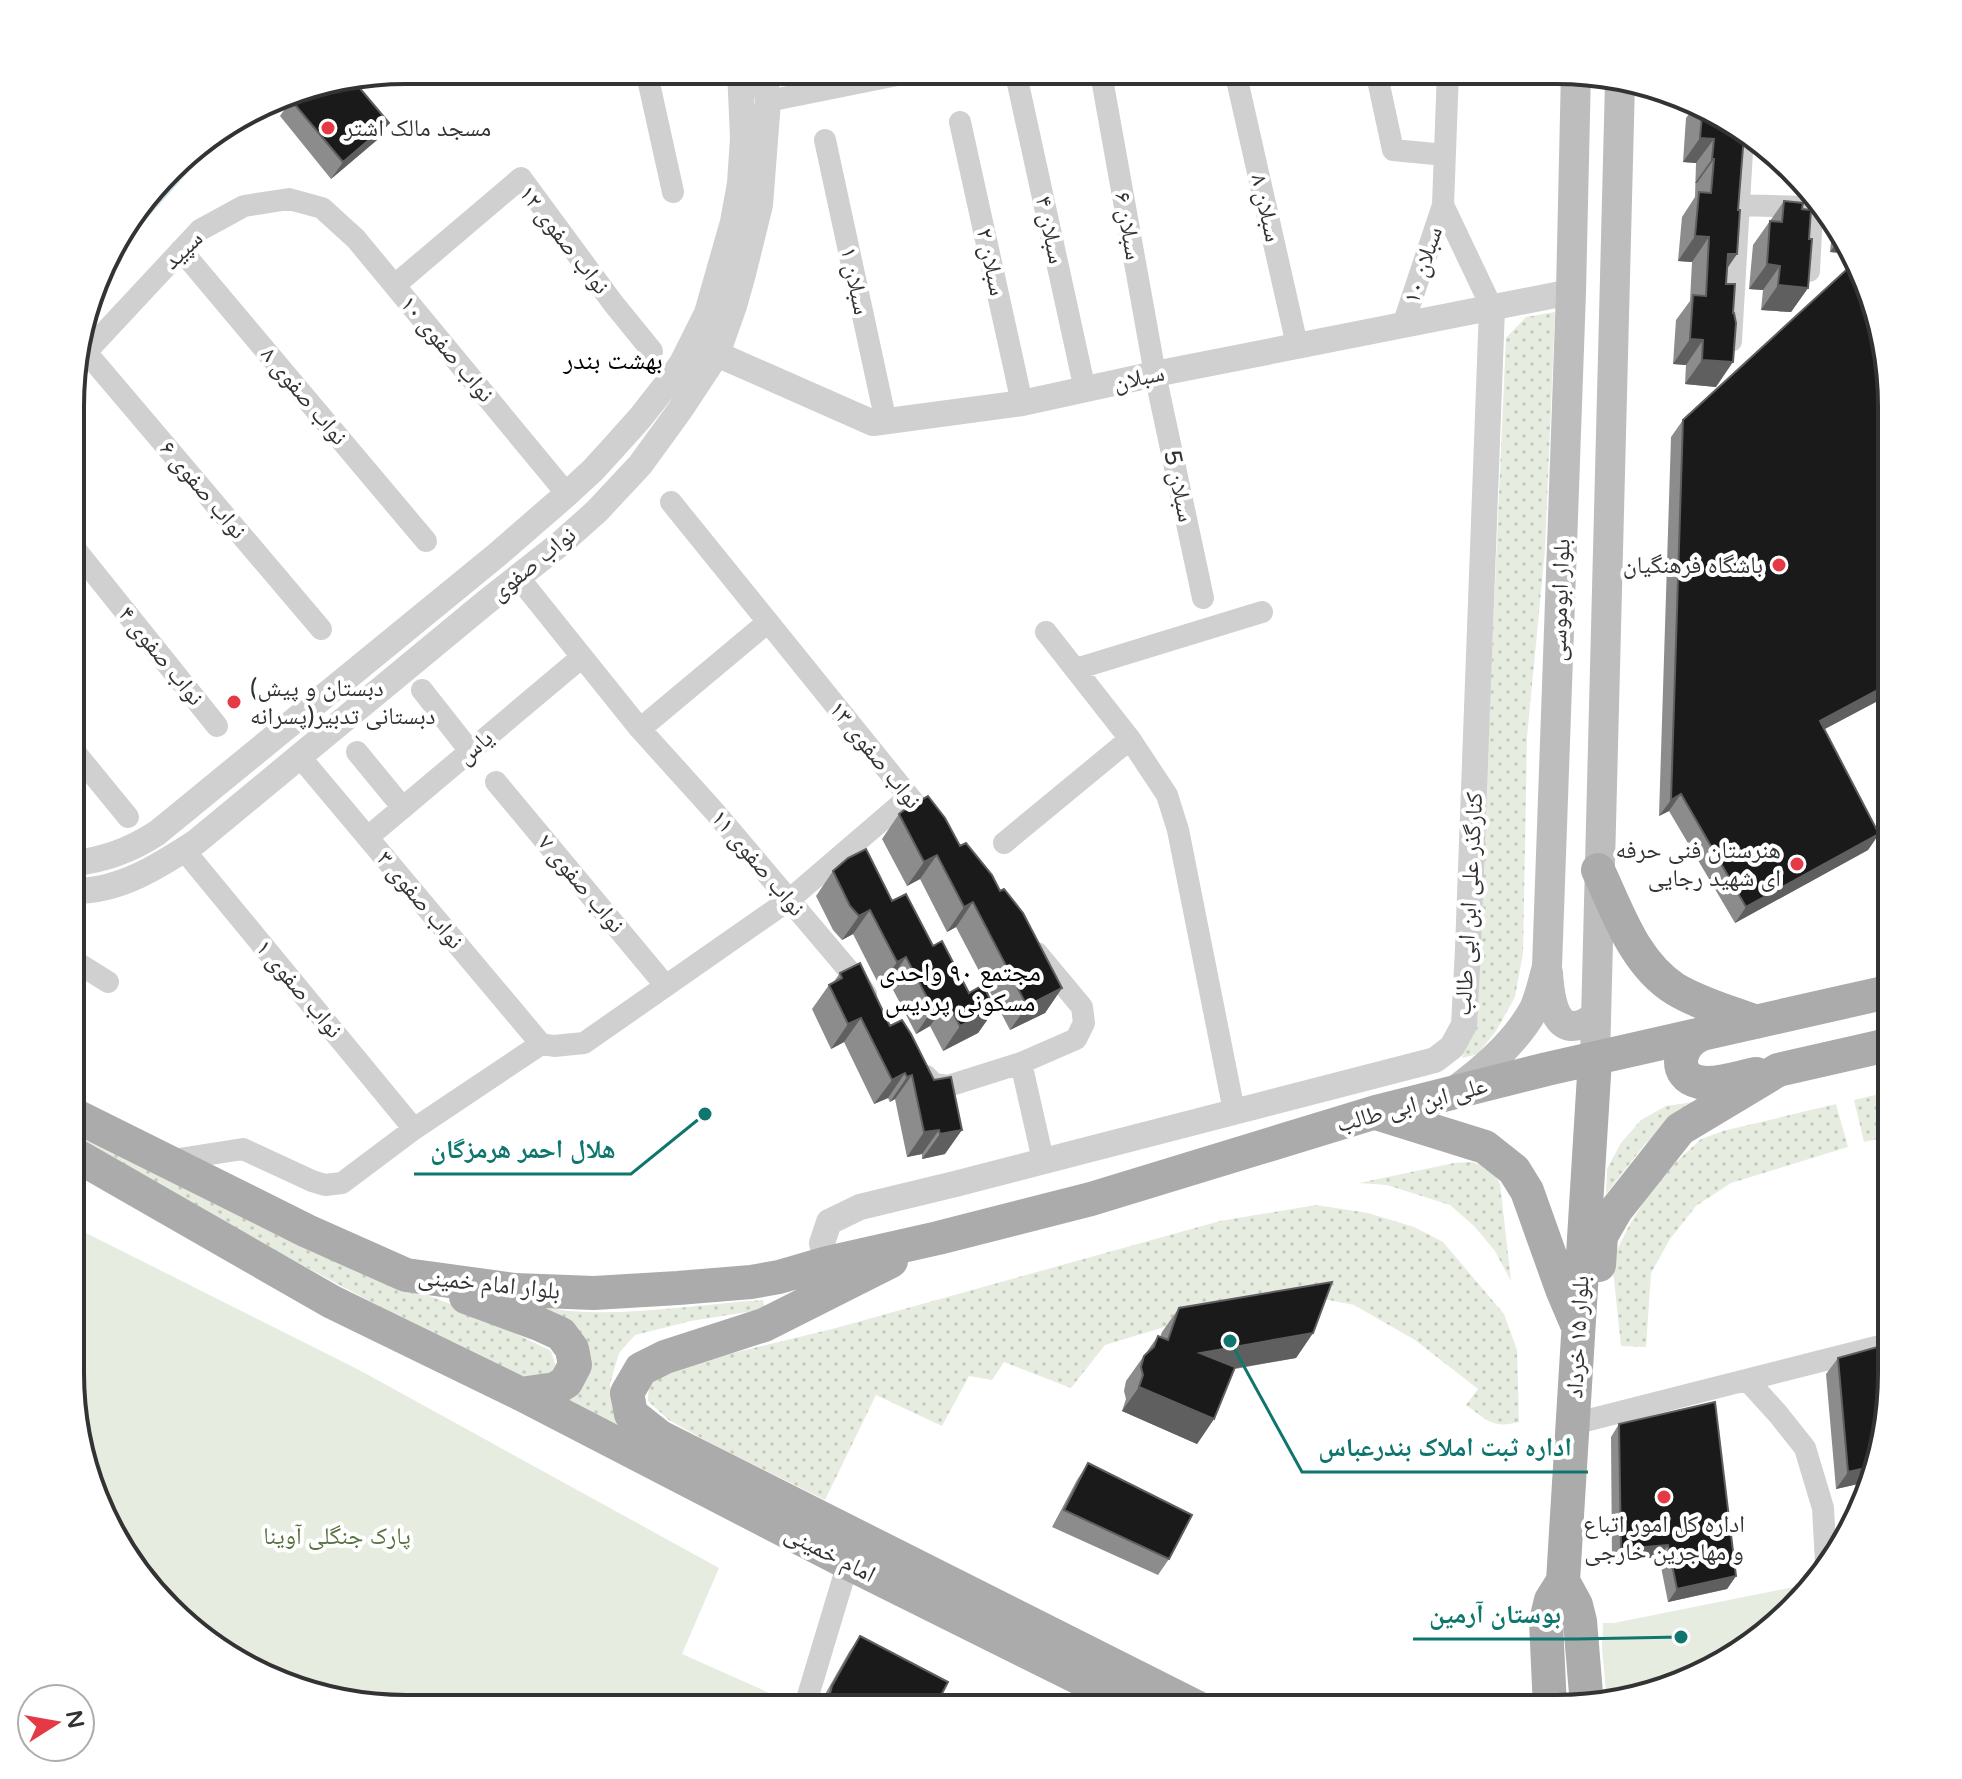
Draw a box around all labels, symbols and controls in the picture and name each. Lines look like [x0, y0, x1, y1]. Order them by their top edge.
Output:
place label: مسجد مالک اشتر [343, 114, 491, 143]
marker: مسجد مالک اشتر [319, 119, 337, 137]
street label: سبلان ۸ [1244, 171, 1288, 245]
street label: نواب صفوی ۱۲ [512, 180, 616, 300]
street label: سبلان ۶ [1108, 190, 1148, 262]
street label: سبلان ۴ [1029, 193, 1071, 267]
street label: سبلان ۱۰ [1397, 223, 1449, 307]
street label: سپید [157, 224, 209, 276]
street label: سبلان ۲ [970, 225, 1012, 299]
street label: سبلان ۱ [834, 244, 876, 318]
street label: نواب صفوی ۱۰ [394, 290, 500, 408]
street label: نواب صفوی ۸ [254, 341, 354, 451]
district label: بهشت بندر [562, 345, 663, 376]
street label: سبلان [1111, 358, 1167, 398]
street label: نواب صفوی ۶ [153, 435, 253, 545]
street label: سبلان 5 [1157, 447, 1201, 525]
street label: نواب صفوی [484, 520, 582, 608]
street label: بلوار ابوموسی [1543, 538, 1577, 662]
place label: باشگاه فرهنگیان [1623, 551, 1763, 580]
marker: باشگاه فرهنگیان [1770, 556, 1788, 574]
street label: نواب صفوی ۴ [112, 600, 210, 712]
place label: (دبستان و پیش دبستانی تدبیر(پسرانه [250, 674, 436, 731]
marker: (دبستان و پیش دبستانی تدبیر(پسرانه [225, 693, 243, 711]
street label: نواب صفوی ۱۳ [823, 695, 927, 815]
street label: یاس [451, 723, 499, 771]
street label: کنارگذر علی ابن ابی طالب [1449, 791, 1489, 1017]
street label: نواب صفوی ۱۱ [705, 804, 811, 922]
street label: نواب صفوی ۷ [531, 829, 631, 939]
place label: هنرستان فنی حرفه ای شهید رجایی [1616, 836, 1781, 893]
street label: نواب صفوی ۳ [370, 845, 470, 955]
marker: هنرستان فنی حرفه ای شهید رجایی [1788, 855, 1806, 873]
street label: نواب صفوی ۱ [249, 934, 349, 1044]
district label: مجتمع ٩٠ واحدی مسکونی پردیس [879, 957, 1041, 1018]
street label: علی ابن ابی طالب [1333, 1071, 1491, 1139]
callout: هلال احمر هرمزگان [414, 1124, 631, 1174]
text: هلال احمر هرمزگان [430, 1134, 616, 1165]
street label: بلوار امام خمینی [416, 1262, 562, 1307]
street label: بلوار ۱۵ خرداد [1560, 1275, 1596, 1399]
callout: اداره ثبت املاک بندرعباس [1302, 1422, 1588, 1472]
text: اداره ثبت املاک بندرعباس [1318, 1432, 1572, 1463]
marker: اداره کل امور اتباع و مهاجرین خارجی [1655, 1488, 1673, 1506]
place label: اداره کل امور اتباع و مهاجرین خارجی [1583, 1510, 1745, 1567]
street label: امام خمینی [779, 1519, 880, 1590]
park label: پارک جنگلی آوینا [263, 1522, 411, 1551]
callout: بوستان آرمین [1413, 1589, 1576, 1639]
text: بوستان آرمین [1429, 1599, 1561, 1630]
north arrow [16, 1683, 96, 1763]
text: N [60, 1708, 89, 1731]

